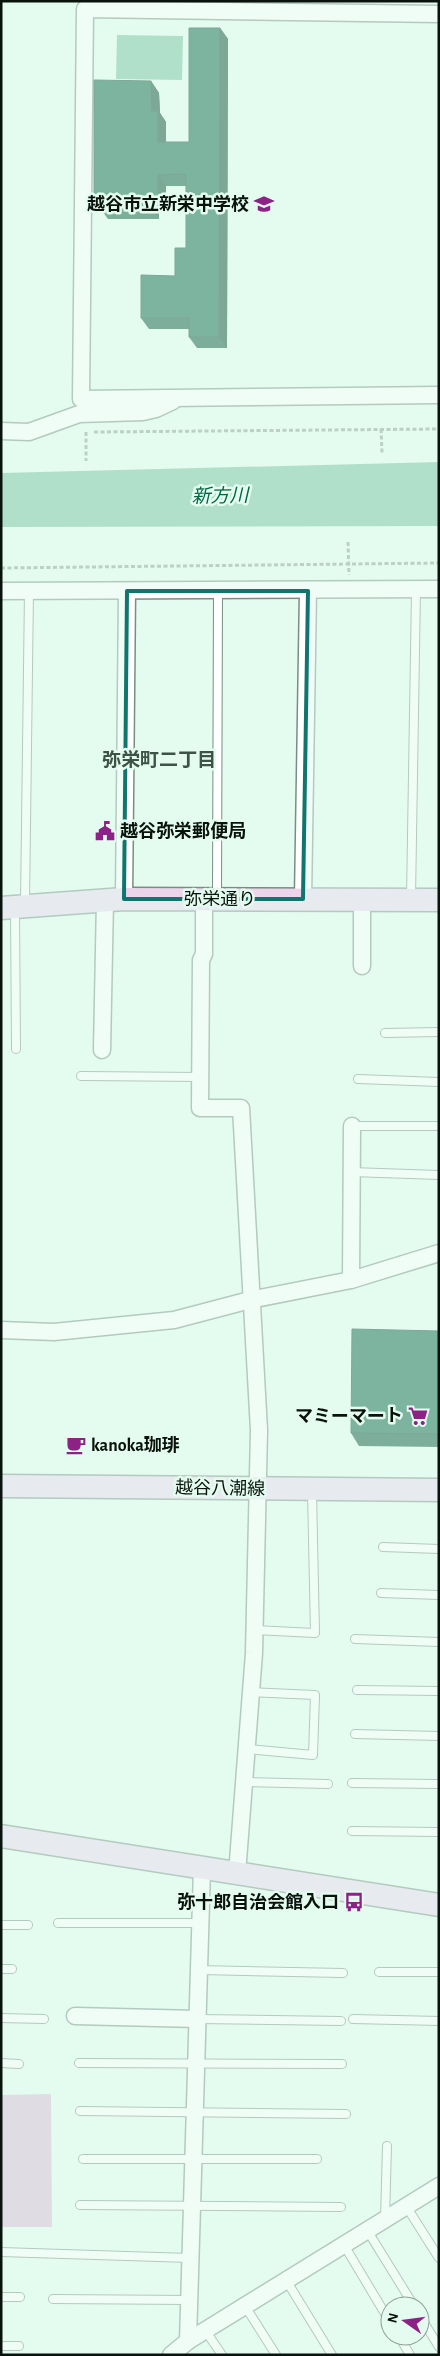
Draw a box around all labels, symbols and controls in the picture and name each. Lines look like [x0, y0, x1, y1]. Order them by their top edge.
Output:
school or university icon: 越谷市立新栄中学校 [253, 193, 275, 215]
place label: 越谷市立新栄中学校 [87, 194, 249, 214]
water label: 新方川 [191, 484, 251, 506]
district label: 弥栄町二丁目 [102, 750, 216, 770]
public building icon: 越谷弥栄郵便局 [94, 820, 116, 842]
place label: 越谷弥栄郵便局 [120, 821, 246, 841]
street label: 弥栄通り [184, 890, 256, 909]
supermarket icon: マミーマート [407, 1405, 429, 1427]
place label: マミーマート [295, 1407, 403, 1426]
cafe icon: kanoka珈琲 [65, 1434, 87, 1456]
place label: kanoka珈琲 [91, 1436, 180, 1455]
street label: 越谷八潮線 [175, 1477, 265, 1499]
bus stop icon: 弥十郎自治会館入口 [343, 1891, 365, 1913]
place label: 弥十郎自治会館入口 [177, 1892, 339, 1912]
north arrow [380, 2296, 430, 2346]
text: N [385, 2312, 401, 2325]

